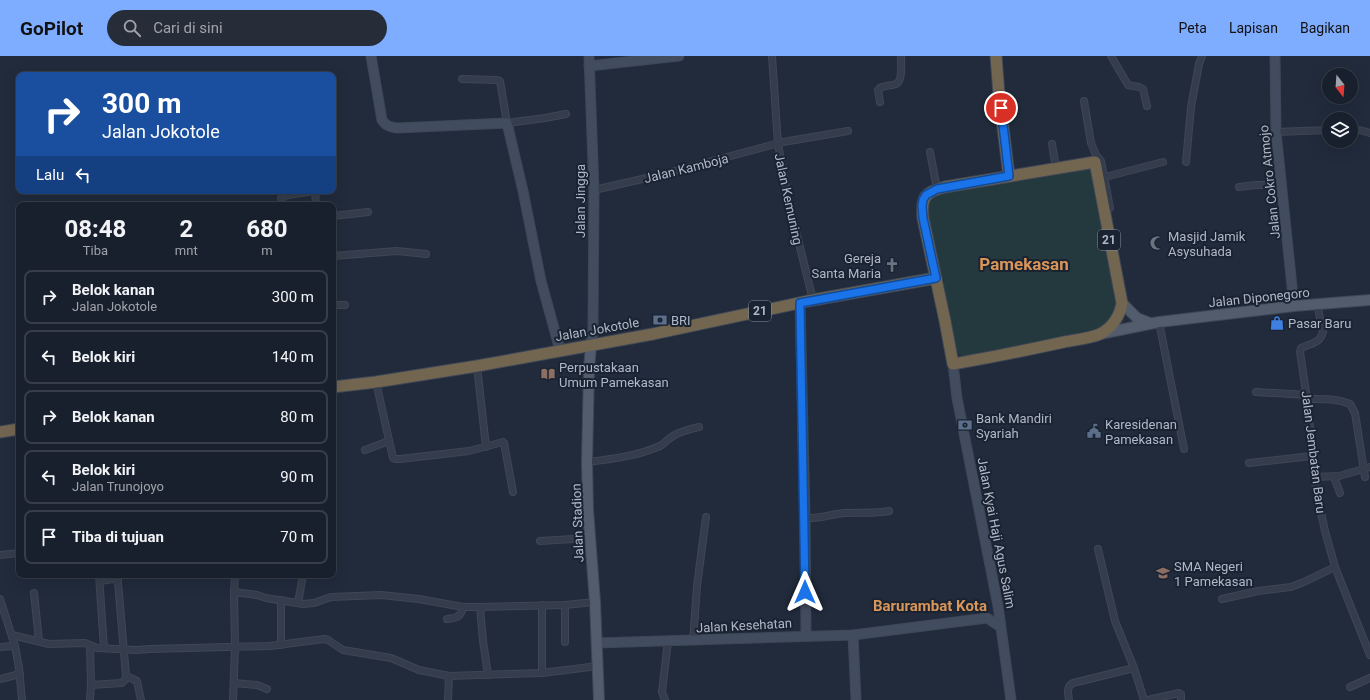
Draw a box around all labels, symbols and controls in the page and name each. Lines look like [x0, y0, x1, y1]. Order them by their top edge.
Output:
search box [107, 10, 387, 46]
text: GoPilot [20, 17, 83, 40]
icon: search [121, 17, 143, 39]
text: Cari di sini [153, 19, 223, 37]
text: Peta [1179, 20, 1207, 36]
text: Lapisan [1229, 20, 1278, 36]
text: Bagikan [1300, 20, 1350, 36]
north arrow [1322, 68, 1358, 104]
map controls [1322, 68, 1358, 148]
text: 300 m [102, 87, 181, 120]
icon: right [36, 88, 88, 140]
pin [984, 91, 1018, 125]
icon: arrive [990, 97, 1012, 119]
button: layers [1322, 112, 1358, 148]
text: Jalan Jokotole [102, 121, 220, 142]
street label: Jalan Cokro Atmojo [1256, 124, 1283, 240]
street label: Jalan Kamboja [642, 151, 730, 186]
street label: Jalan Kemuning [771, 152, 806, 246]
icon: left [72, 164, 94, 186]
street label: Jalan Jingga [573, 164, 588, 238]
text: Lalu [36, 166, 64, 184]
text: 08:48 [65, 215, 126, 243]
text: 2 [179, 215, 193, 243]
text: 680 [246, 215, 288, 243]
place label: Masjid Jamik Asysuhada [1168, 229, 1246, 259]
road number: 21 [1098, 230, 1120, 250]
mosque icon: Masjid Jamik Asysuhada [1149, 235, 1165, 251]
text: Tiba [83, 243, 108, 258]
text: mnt [175, 243, 198, 258]
text: m [261, 243, 273, 258]
place label: Gereja Santa Maria [811, 251, 881, 281]
district label: Pamekasan [979, 254, 1069, 274]
church icon: Gereja Santa Maria [884, 257, 900, 273]
text: Belok kanan [72, 281, 155, 299]
street label: Jalan Diponegoro [1208, 285, 1310, 310]
icon: right [38, 286, 60, 308]
text: 300 m [272, 288, 314, 306]
text: Jalan Jokotole [72, 299, 157, 314]
road number: 21 [749, 301, 771, 321]
bank icon: BRI [652, 312, 668, 328]
place label: BRI [671, 313, 691, 328]
street label: Jalan Jokotole [554, 315, 640, 344]
shop icon: Pasar Baru [1269, 315, 1285, 331]
place label: Pasar Baru [1288, 316, 1351, 331]
icon: left [38, 346, 60, 368]
text: Belok kiri [72, 348, 135, 366]
text: 140 m [272, 348, 314, 366]
place label: Perpustakaan Umum Pamekasan [559, 360, 669, 390]
library icon: Perpustakaan Umum Pamekasan [540, 366, 556, 382]
street label: Jalan Jembatan Baru [1299, 390, 1328, 514]
icon: right [38, 406, 60, 428]
text: Belok kanan [72, 408, 155, 426]
text: 80 m [280, 408, 314, 426]
place label: Bank Mandiri Syariah [976, 411, 1052, 441]
bank icon: Bank Mandiri Syariah [957, 417, 973, 433]
place label: Karesidenan Pamekasan [1105, 417, 1177, 447]
public building icon: Karesidenan Pamekasan [1086, 423, 1102, 439]
street label: Jalan Kyai Haji Agus Salim [974, 456, 1019, 610]
text: Belok kiri [72, 461, 135, 479]
icon: left [38, 466, 60, 488]
text: 90 m [280, 468, 314, 486]
text: Jalan Trunojoyo [72, 479, 164, 494]
street label: Jalan Stadion [569, 483, 586, 563]
icon: arrive [38, 526, 60, 548]
text: Tiba di tujuan [72, 528, 164, 546]
text: 70 m [280, 528, 314, 546]
place label: SMA Negeri 1 Pamekasan [1174, 559, 1253, 589]
school or university icon: SMA Negeri 1 Pamekasan [1155, 565, 1171, 581]
position arrow [784, 571, 826, 613]
district label: Barurambat Kota [873, 597, 987, 615]
street label: Jalan Kesehatan [696, 615, 792, 636]

